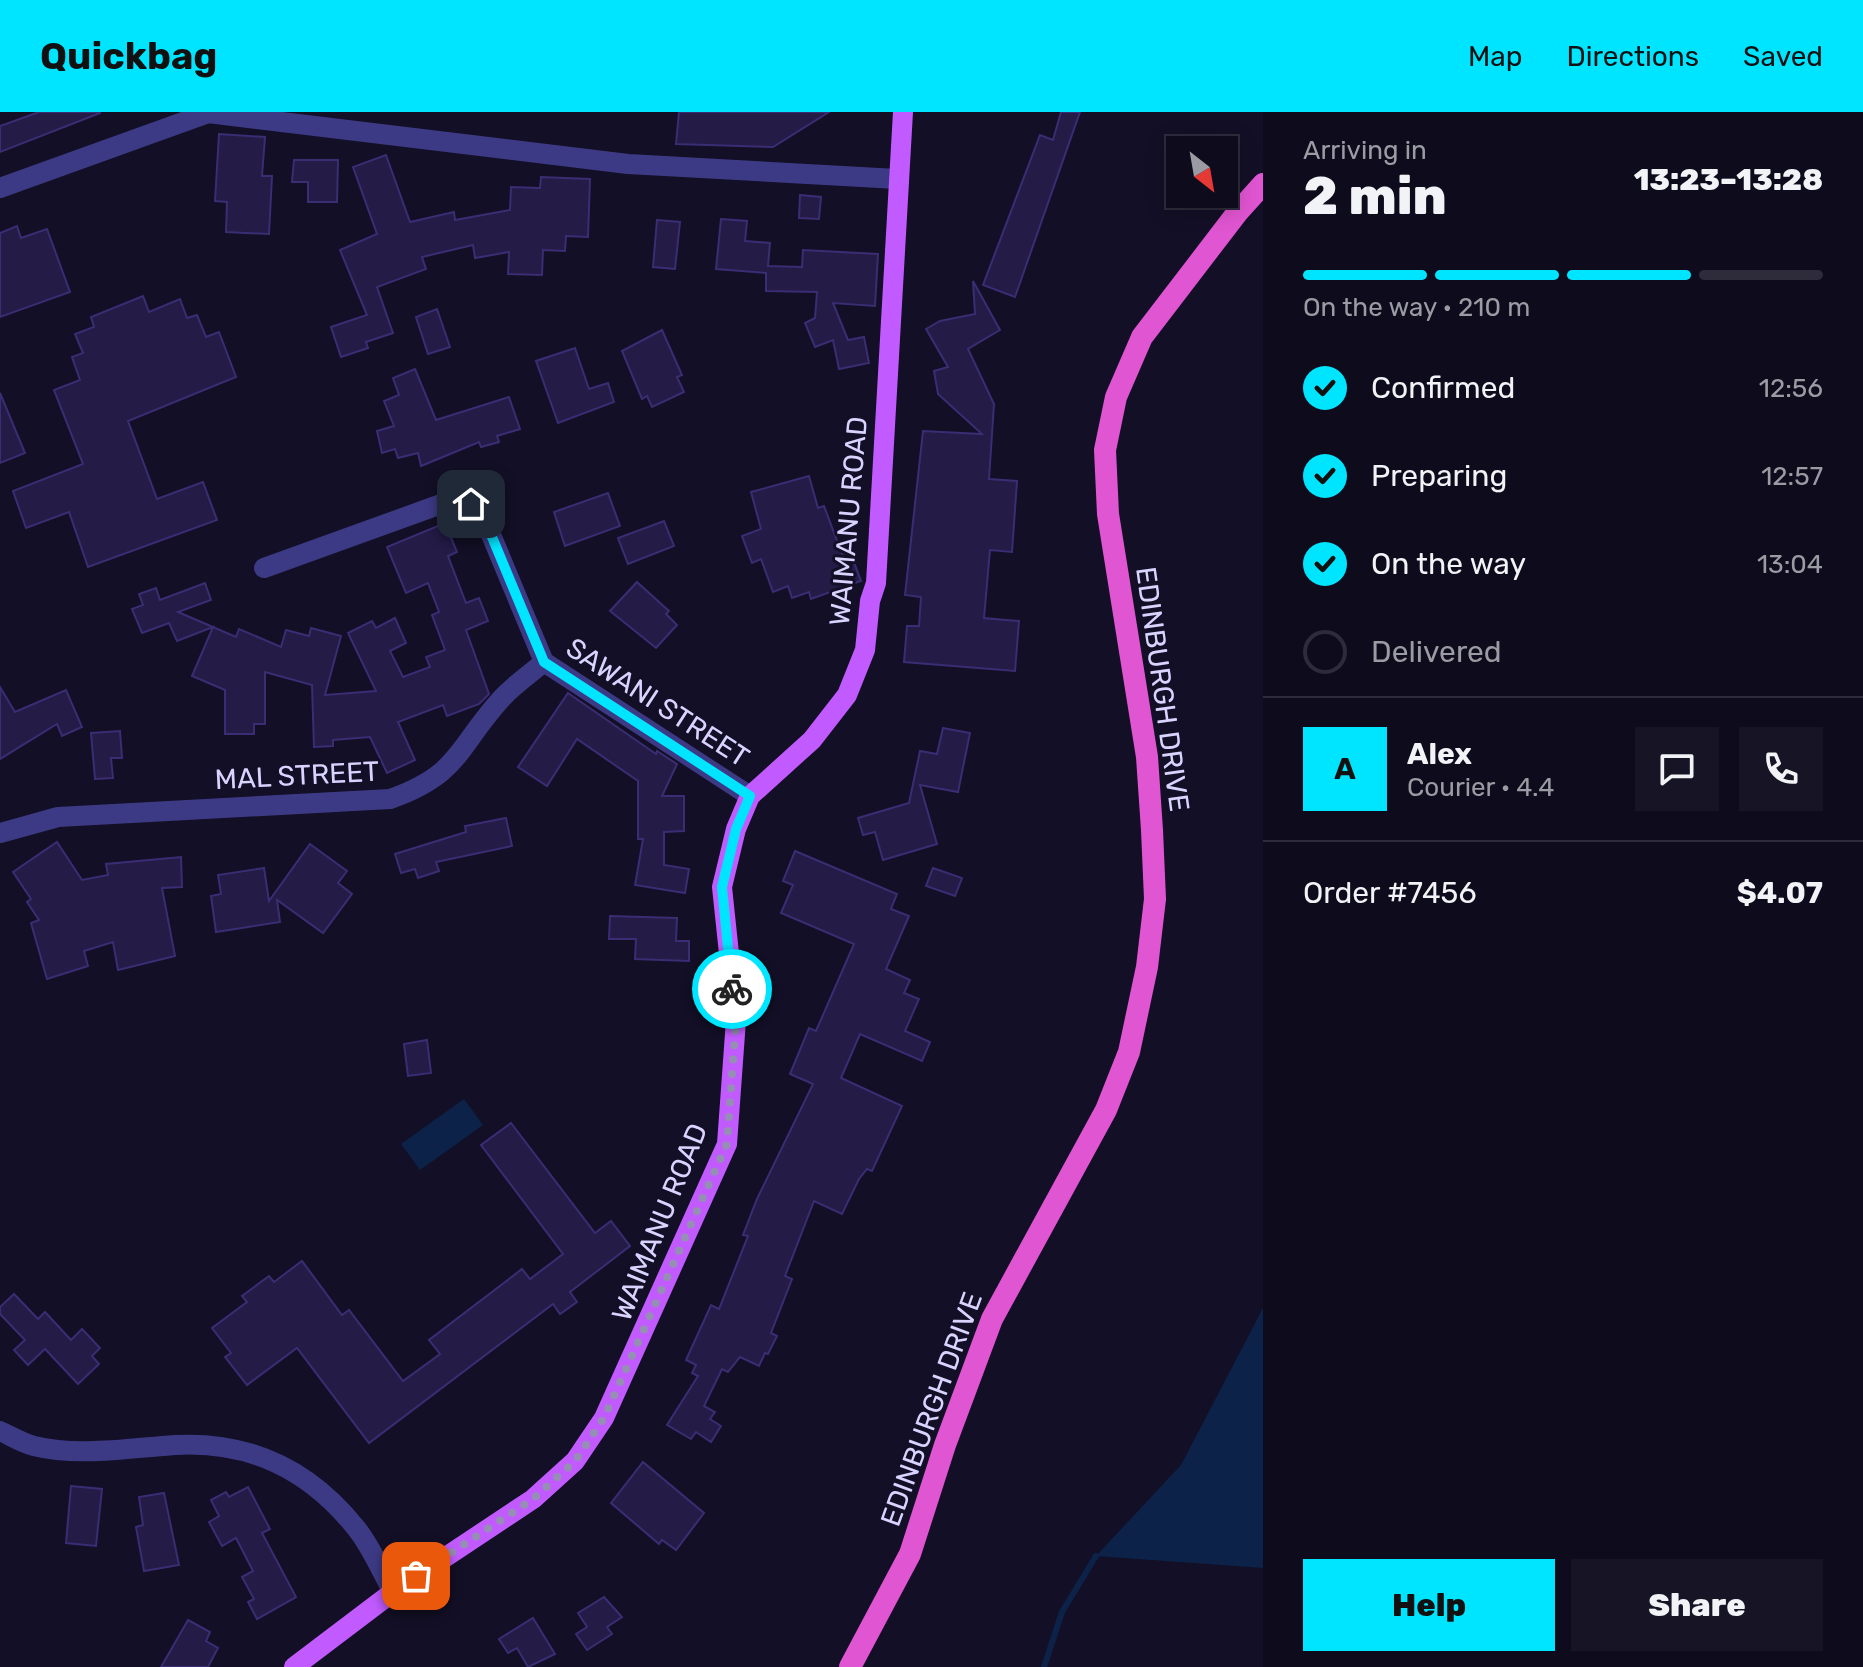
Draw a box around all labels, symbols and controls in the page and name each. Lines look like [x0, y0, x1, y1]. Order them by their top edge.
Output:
text: Quickbag [40, 33, 217, 79]
text: Map [1468, 40, 1522, 73]
text: Directions [1566, 40, 1699, 73]
text: Saved [1743, 40, 1823, 73]
text: Arriving in [1303, 135, 1427, 166]
north arrow [1166, 136, 1238, 208]
map controls [1166, 136, 1238, 208]
text: 13:23–13:28 [1634, 162, 1823, 198]
text: 2 min [1303, 165, 1447, 227]
text: On the way · 210 m [1303, 292, 1530, 323]
icon: check [1303, 366, 1347, 410]
text: Confirmed [1371, 370, 1515, 406]
text: 12:56 [1759, 373, 1823, 404]
street label: WAIMANU ROAD [823, 415, 874, 627]
icon: check [1303, 454, 1347, 498]
text: Preparing [1371, 458, 1507, 494]
text: 12:57 [1761, 461, 1823, 492]
pin [437, 470, 505, 538]
icon: home [449, 482, 493, 526]
icon: check [1303, 542, 1347, 586]
text: On the way [1371, 546, 1526, 582]
text: 13:04 [1757, 549, 1823, 580]
street label: EDINBURGH DRIVE [1129, 565, 1196, 813]
street label: SAWANI STREET [560, 631, 755, 774]
text: Delivered [1371, 634, 1502, 670]
button: chat [1635, 727, 1719, 811]
button: phone [1739, 727, 1823, 811]
text: Alex [1407, 736, 1472, 772]
text: A [1334, 751, 1356, 787]
street label: MAL STREET [214, 755, 380, 796]
text: Courier · 4.4 [1407, 772, 1554, 803]
text: Order #7456 [1303, 875, 1476, 911]
text: $4.07 [1737, 875, 1823, 911]
courier [692, 949, 772, 1029]
icon: bike [710, 967, 754, 1011]
street label: WAIMANU ROAD [605, 1119, 714, 1326]
street label: EDINBURGH DRIVE [874, 1288, 989, 1531]
pin [382, 1542, 450, 1610]
icon: bag [394, 1554, 438, 1598]
button: Help [1303, 1559, 1555, 1651]
button: Share [1571, 1559, 1823, 1651]

